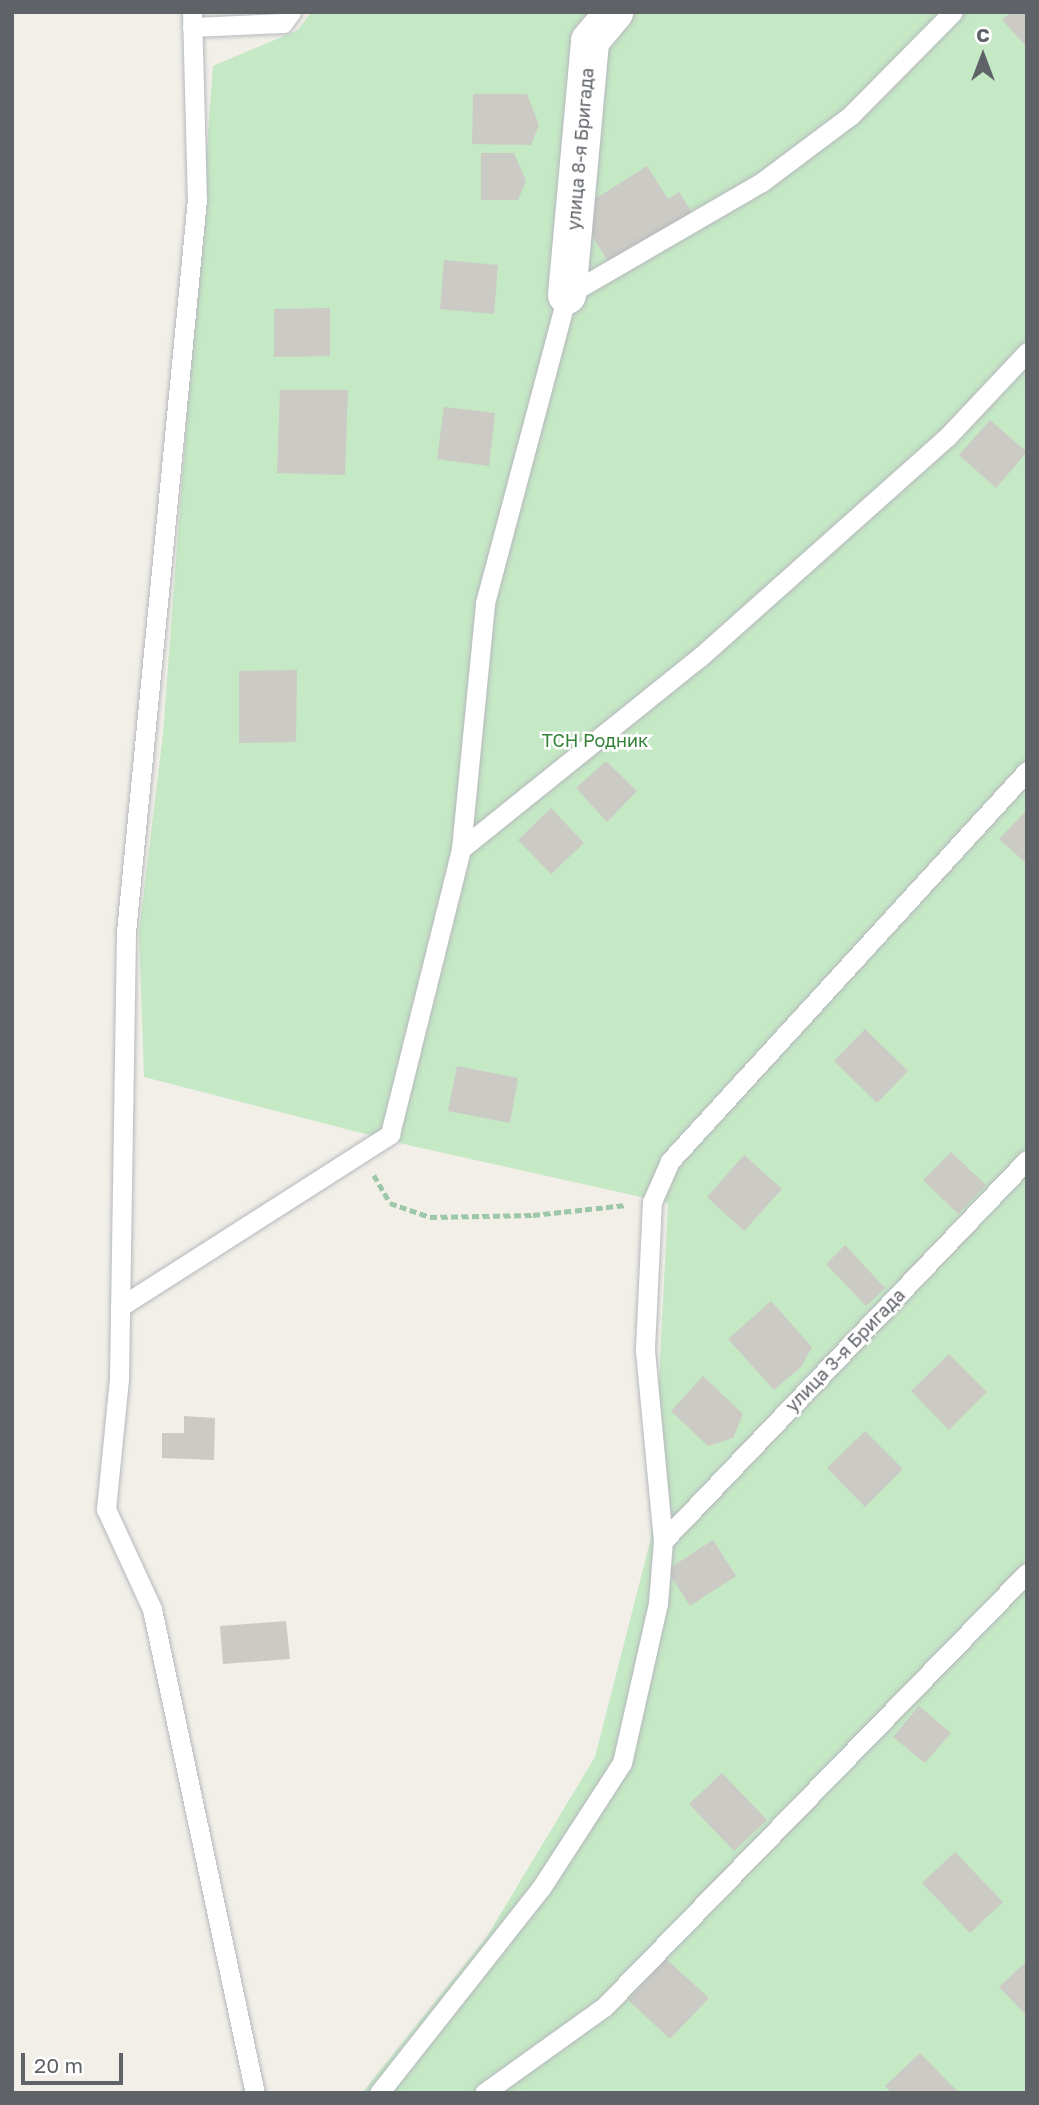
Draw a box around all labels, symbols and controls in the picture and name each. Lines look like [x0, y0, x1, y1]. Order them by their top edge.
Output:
north arrow [948, 21, 1018, 91]
text: С [976, 23, 990, 46]
street label: улица 8-я Бригада [562, 67, 598, 231]
park label: ТСН Родник [542, 729, 648, 751]
street label: улица 3-я Бригада [781, 1284, 909, 1416]
scale bar [24, 2038, 126, 2082]
text: 20 m [34, 2052, 83, 2078]

